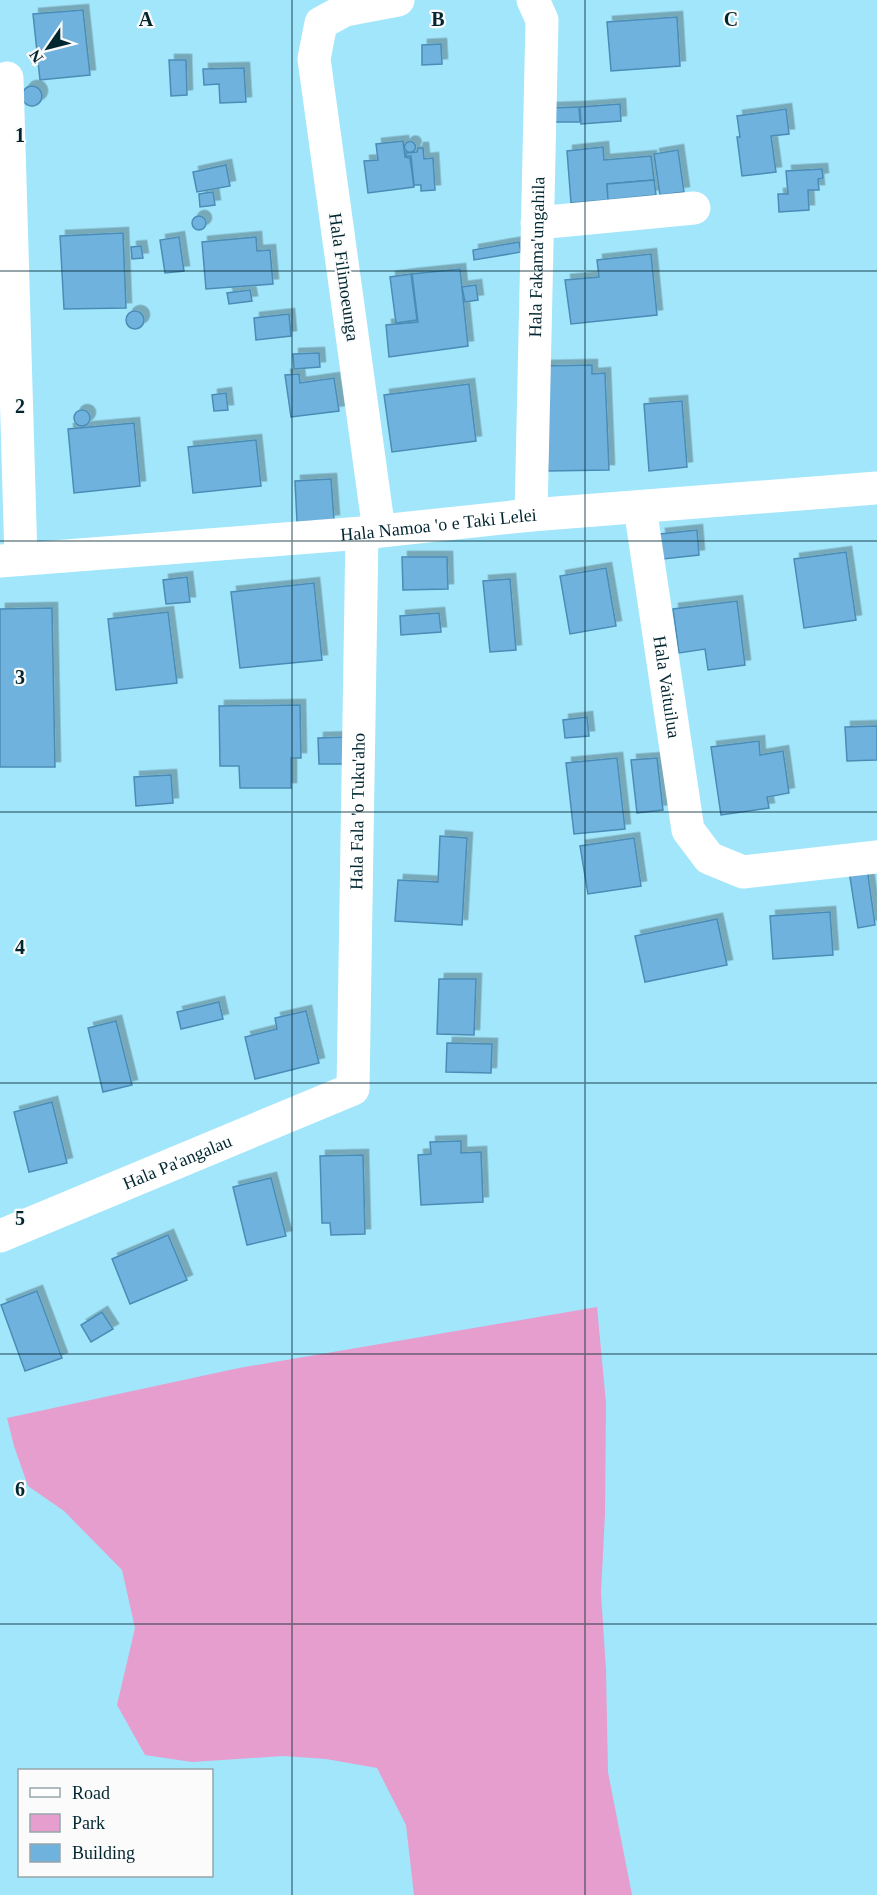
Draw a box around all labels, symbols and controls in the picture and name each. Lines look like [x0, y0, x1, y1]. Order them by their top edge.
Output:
text: A [139, 8, 154, 30]
text: B [431, 8, 445, 30]
text: C [724, 8, 738, 30]
north arrow [18, 18, 78, 78]
text: N [26, 46, 46, 66]
text: 1 [15, 124, 25, 146]
street label: Hala Fakama'ungahila [525, 176, 549, 338]
street label: Hala Filimoeunga [325, 211, 363, 343]
text: 2 [15, 395, 25, 417]
street label: Hala Namoa 'o e Taki Lelei [340, 505, 537, 545]
street label: Hala Vaituilua [649, 634, 684, 740]
text: 3 [15, 666, 25, 688]
street label: Hala Fala 'o Tuku'aho [346, 733, 369, 890]
text: 4 [15, 936, 25, 958]
street label: Hala Pa'angalau [120, 1131, 235, 1194]
text: 5 [15, 1207, 25, 1229]
text: 6 [15, 1478, 25, 1500]
legend [18, 1769, 213, 1877]
text: Road [72, 1783, 110, 1803]
text: Park [72, 1813, 105, 1833]
text: Building [72, 1843, 135, 1863]

